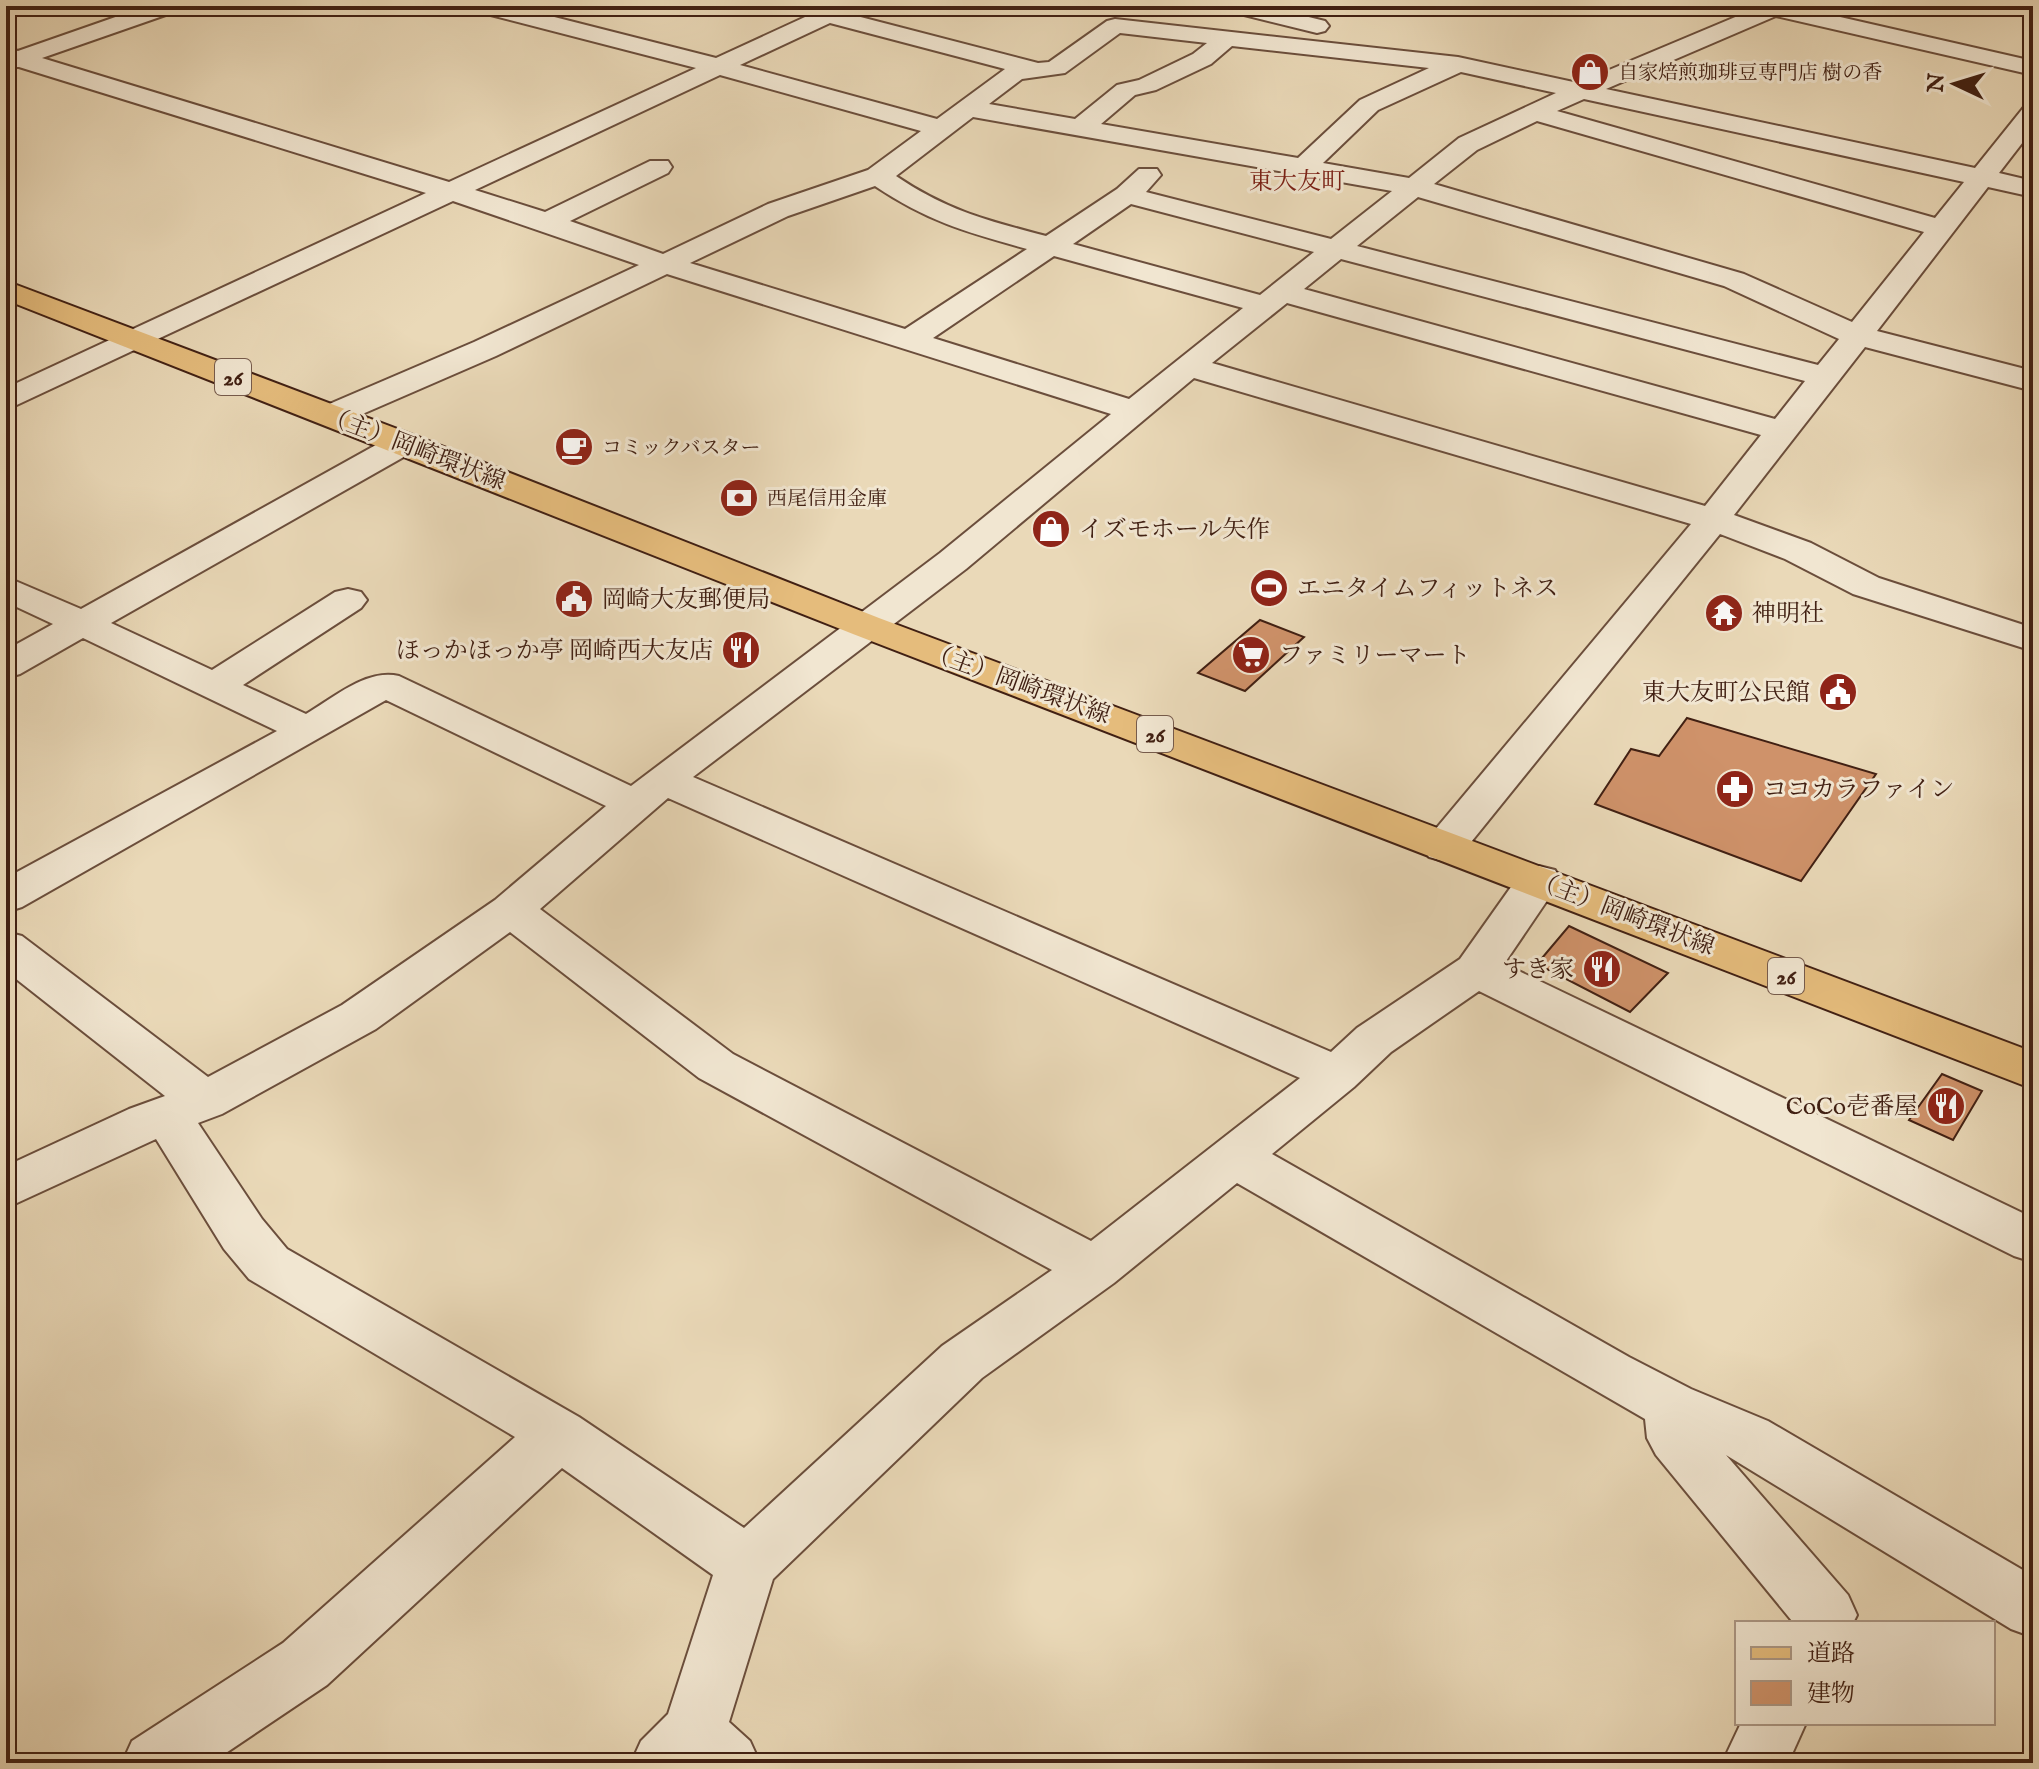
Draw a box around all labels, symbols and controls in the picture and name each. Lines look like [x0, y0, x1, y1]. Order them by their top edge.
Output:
north arrow [1915, 44, 1995, 124]
shop icon: 自家焙煎珈琲豆専門店 樹の香 [1569, 51, 1611, 93]
place label: 自家焙煎珈琲豆専門店 樹の香 [1618, 61, 1882, 86]
text: N [1922, 72, 1952, 94]
district label: 東大友町 [1249, 167, 1345, 198]
road number: 26 [215, 359, 251, 395]
street label: （主）岡崎環状線 [319, 401, 510, 498]
cafe icon: コミックバスター [553, 426, 595, 468]
place label: コミックバスター [602, 436, 760, 461]
bank icon: 西尾信用金庫 [718, 477, 760, 519]
place label: 西尾信用金庫 [767, 487, 887, 512]
shop icon: イズモホール矢作 [1030, 508, 1072, 550]
place label: イズモホール矢作 [1079, 515, 1270, 546]
sports icon: エニタイムフィットネス [1248, 567, 1290, 609]
place label: エニタイムフィットネス [1297, 574, 1558, 605]
public building icon: 岡崎大友郵便局 [553, 578, 595, 620]
place label: 岡崎大友郵便局 [602, 585, 770, 616]
temple icon: 神明社 [1703, 592, 1745, 634]
place label: 神明社 [1752, 599, 1824, 630]
restaurant icon: ほっかほっか亭 岡崎西大友店 [720, 629, 762, 671]
supermarket icon: ファミリーマート [1230, 634, 1272, 676]
place label: ほっかほっか亭 岡崎西大友店 [396, 636, 713, 667]
street label: （主）岡崎環状線 [923, 637, 1114, 732]
place label: ファミリーマート [1279, 641, 1471, 672]
public building icon: 東大友町公民館 [1817, 671, 1859, 713]
place label: 東大友町公民館 [1642, 678, 1810, 709]
road number: 26 [1137, 716, 1173, 752]
pharmacy icon: ココカラファイン [1714, 768, 1756, 810]
place label: ココカラファイン [1763, 775, 1955, 806]
street label: （主）岡崎環状線 [1528, 866, 1719, 963]
restaurant icon: すき家 [1581, 948, 1623, 990]
place label: すき家 [1502, 955, 1574, 986]
road number: 26 [1768, 958, 1804, 994]
restaurant icon: CoCo壱番屋 [1925, 1085, 1967, 1127]
place label: CoCo壱番屋 [1786, 1092, 1918, 1123]
legend [1735, 1621, 1995, 1725]
text: 道路 [1807, 1639, 1855, 1670]
text: 建物 [1807, 1679, 1855, 1710]

